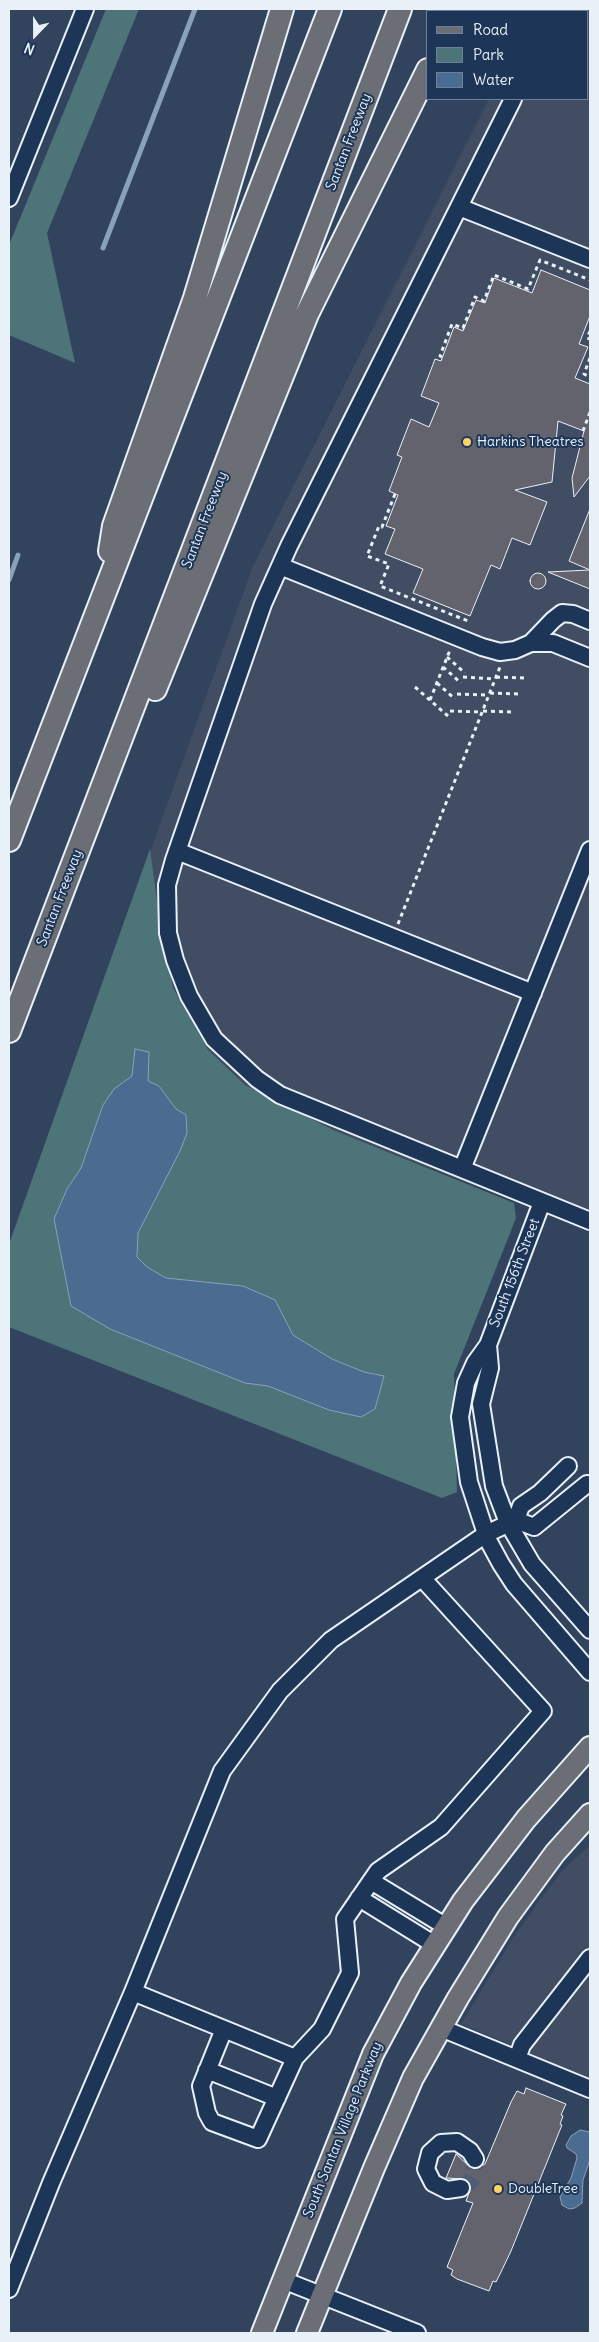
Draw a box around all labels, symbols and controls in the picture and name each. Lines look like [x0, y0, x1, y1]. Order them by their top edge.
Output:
north arrow [10, 10, 60, 60]
legend [426, 10, 589, 100]
text: Road [473, 20, 508, 39]
text: N [22, 39, 37, 59]
text: Park [473, 45, 504, 64]
text: Water [473, 70, 514, 89]
street label: Santan Freeway [323, 91, 375, 193]
place label: Harkins Theatres [477, 434, 584, 450]
marker: Harkins Theatres [461, 436, 473, 448]
street label: Santan Freeway [179, 469, 231, 571]
street label: Santan Freeway [34, 847, 86, 949]
street label: South 156th Street [487, 1216, 543, 1330]
street label: South Santan Village Parkway [300, 2039, 386, 2221]
place label: DoubleTree [508, 2181, 578, 2197]
marker: DoubleTree [492, 2183, 504, 2195]

